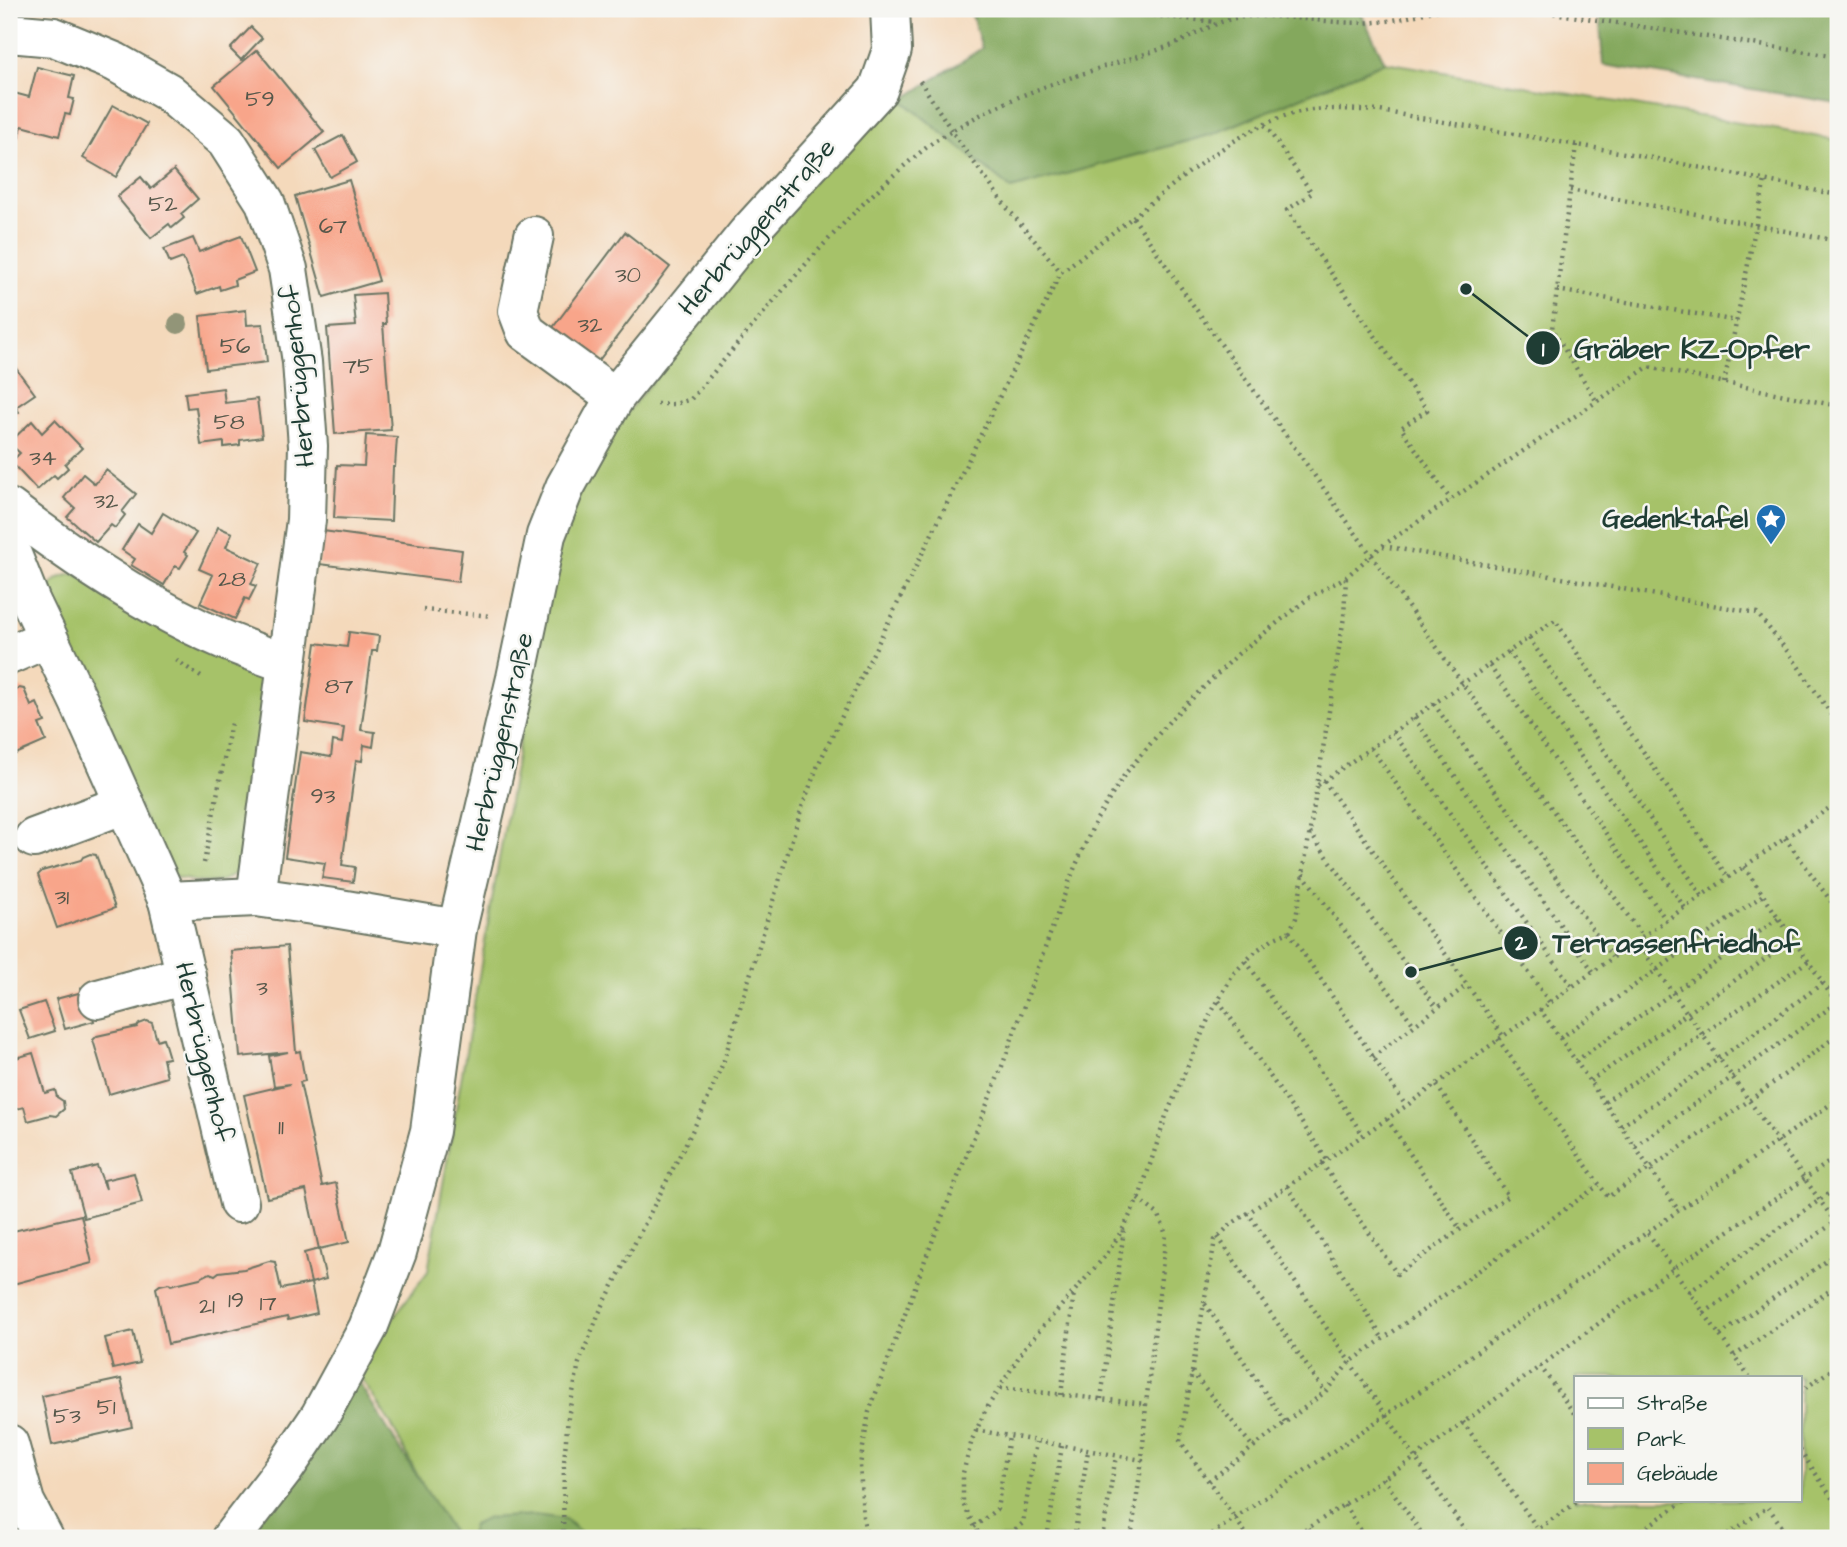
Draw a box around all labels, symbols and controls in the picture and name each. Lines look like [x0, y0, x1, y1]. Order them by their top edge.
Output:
house number: 59 [245, 83, 275, 115]
street label: Herbrüggenstraße [670, 131, 846, 325]
house number: 52 [148, 188, 178, 220]
house number: 67 [319, 210, 347, 242]
house number: 30 [615, 259, 641, 291]
street label: Herbrüggenhof [272, 282, 326, 469]
house number: 32 [578, 309, 602, 341]
callout: Gräber KZ-Opfer [1525, 324, 1824, 373]
house number: 56 [220, 330, 250, 362]
text: Gräber KZ-Opfer [1574, 330, 1810, 370]
text: 1 [1542, 335, 1545, 364]
house number: 75 [343, 350, 373, 382]
house number: 58 [213, 406, 245, 438]
house number: 34 [29, 442, 57, 474]
house number: 32 [94, 485, 118, 517]
place label: Gedenktafel [1602, 501, 1748, 537]
place icon: Gedenktafel [1754, 502, 1788, 546]
house number: 28 [218, 563, 246, 595]
street label: Herbrüggenstraße [457, 629, 545, 856]
house number: 87 [324, 670, 354, 702]
house number: 93 [311, 780, 336, 812]
house number: 31 [55, 881, 69, 913]
callout: Terrassenfriedhof [1503, 918, 1813, 967]
text: Terrassenfriedhof [1551, 924, 1801, 963]
text: 2 [1514, 929, 1528, 958]
street label: Herbrüggenhof [164, 959, 242, 1146]
house number: 3 [256, 972, 268, 1004]
house number: 11 [278, 1111, 284, 1143]
house number: 19 [228, 1284, 244, 1316]
house number: 17 [259, 1287, 277, 1319]
house number: 21 [199, 1290, 215, 1322]
legend [1574, 1376, 1801, 1502]
text: Straße [1637, 1389, 1708, 1418]
house number: 51 [96, 1391, 116, 1423]
house number: 53 [53, 1400, 81, 1432]
text: Park [1637, 1425, 1686, 1454]
text: Gebäude [1637, 1459, 1718, 1488]

